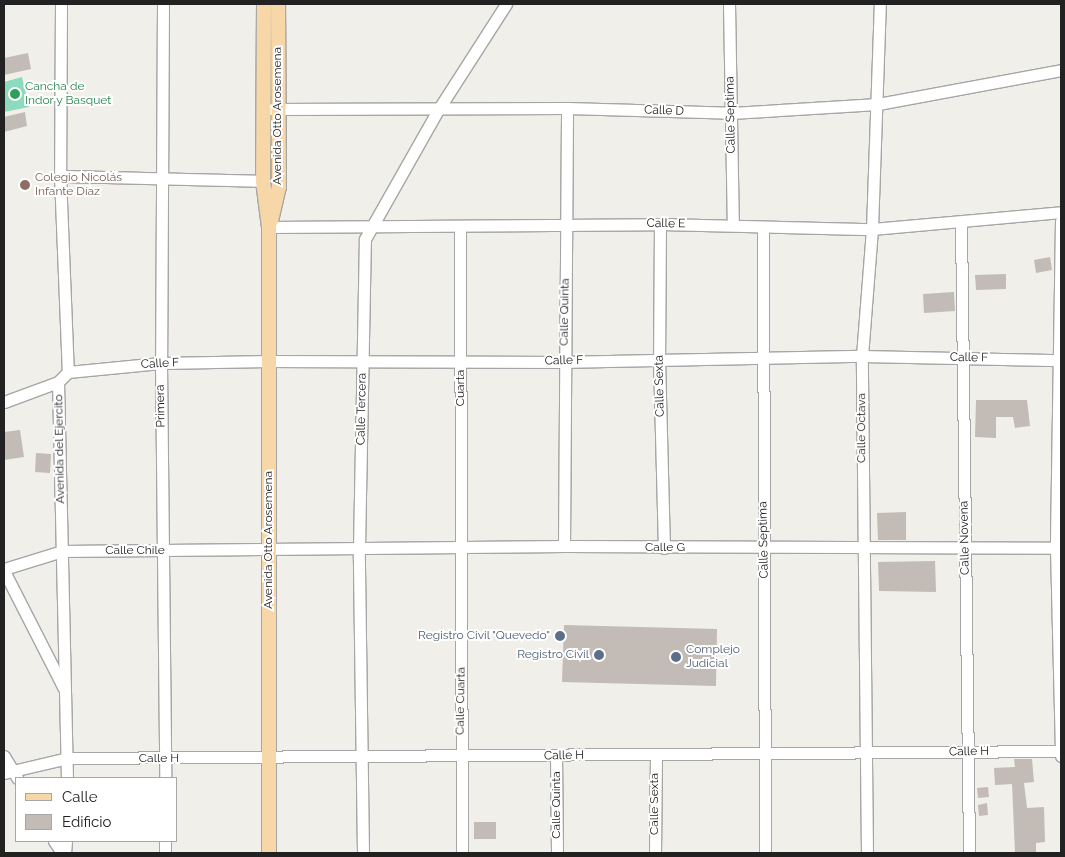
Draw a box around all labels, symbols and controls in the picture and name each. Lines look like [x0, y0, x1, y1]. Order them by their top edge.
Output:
street label: Avenida Otto Arosemena [271, 47, 285, 185]
street label: Calle Septima [723, 76, 739, 154]
place label: Cancha de Indor y Basquet [25, 80, 112, 108]
marker: Cancha de Indor y Basquet [9, 88, 21, 100]
street label: Calle D [644, 103, 684, 119]
place label: Colegio Nicolás Infante Díaz [35, 171, 122, 199]
marker: Colegio Nicolás Infante Díaz [19, 179, 31, 191]
street label: Calle E [647, 216, 685, 232]
street label: Calle Quinta [557, 278, 573, 346]
street label: Calle F [950, 350, 988, 366]
street label: Calle F [545, 353, 583, 369]
street label: Calle Sexta [652, 355, 668, 417]
street label: Calle F [140, 356, 180, 372]
street label: Cuarta [454, 370, 468, 406]
street label: Calle Tercera [354, 373, 370, 445]
street label: Primera [153, 384, 169, 428]
street label: Calle Octava [855, 393, 869, 463]
street label: Avenida del Ejercito [52, 394, 68, 504]
street label: Avenida Otto Arosemena [262, 471, 276, 609]
street label: Calle Septima [756, 501, 772, 579]
street label: Calle Novena [957, 501, 973, 575]
street label: Calle G [645, 541, 685, 555]
street label: Calle Chile [105, 544, 165, 558]
place label: Registro Civil "Quevedo" [417, 629, 550, 643]
marker: Registro Civil "Quevedo" [554, 630, 566, 642]
place label: Complejo Judicial [686, 643, 740, 671]
place label: Registro Civil [517, 648, 589, 662]
marker: Registro Civil [593, 649, 605, 661]
marker: Complejo Judicial [670, 651, 682, 663]
street label: Calle Cuarta [453, 667, 469, 735]
street label: Calle H [949, 744, 989, 760]
street label: Calle H [544, 748, 584, 764]
street label: Calle H [139, 752, 179, 766]
street label: Calle Quinta [550, 771, 564, 839]
street label: Calle Sexta [648, 773, 662, 835]
legend [15, 777, 178, 842]
text: Calle [62, 788, 97, 806]
text: Edificio [62, 813, 112, 831]

